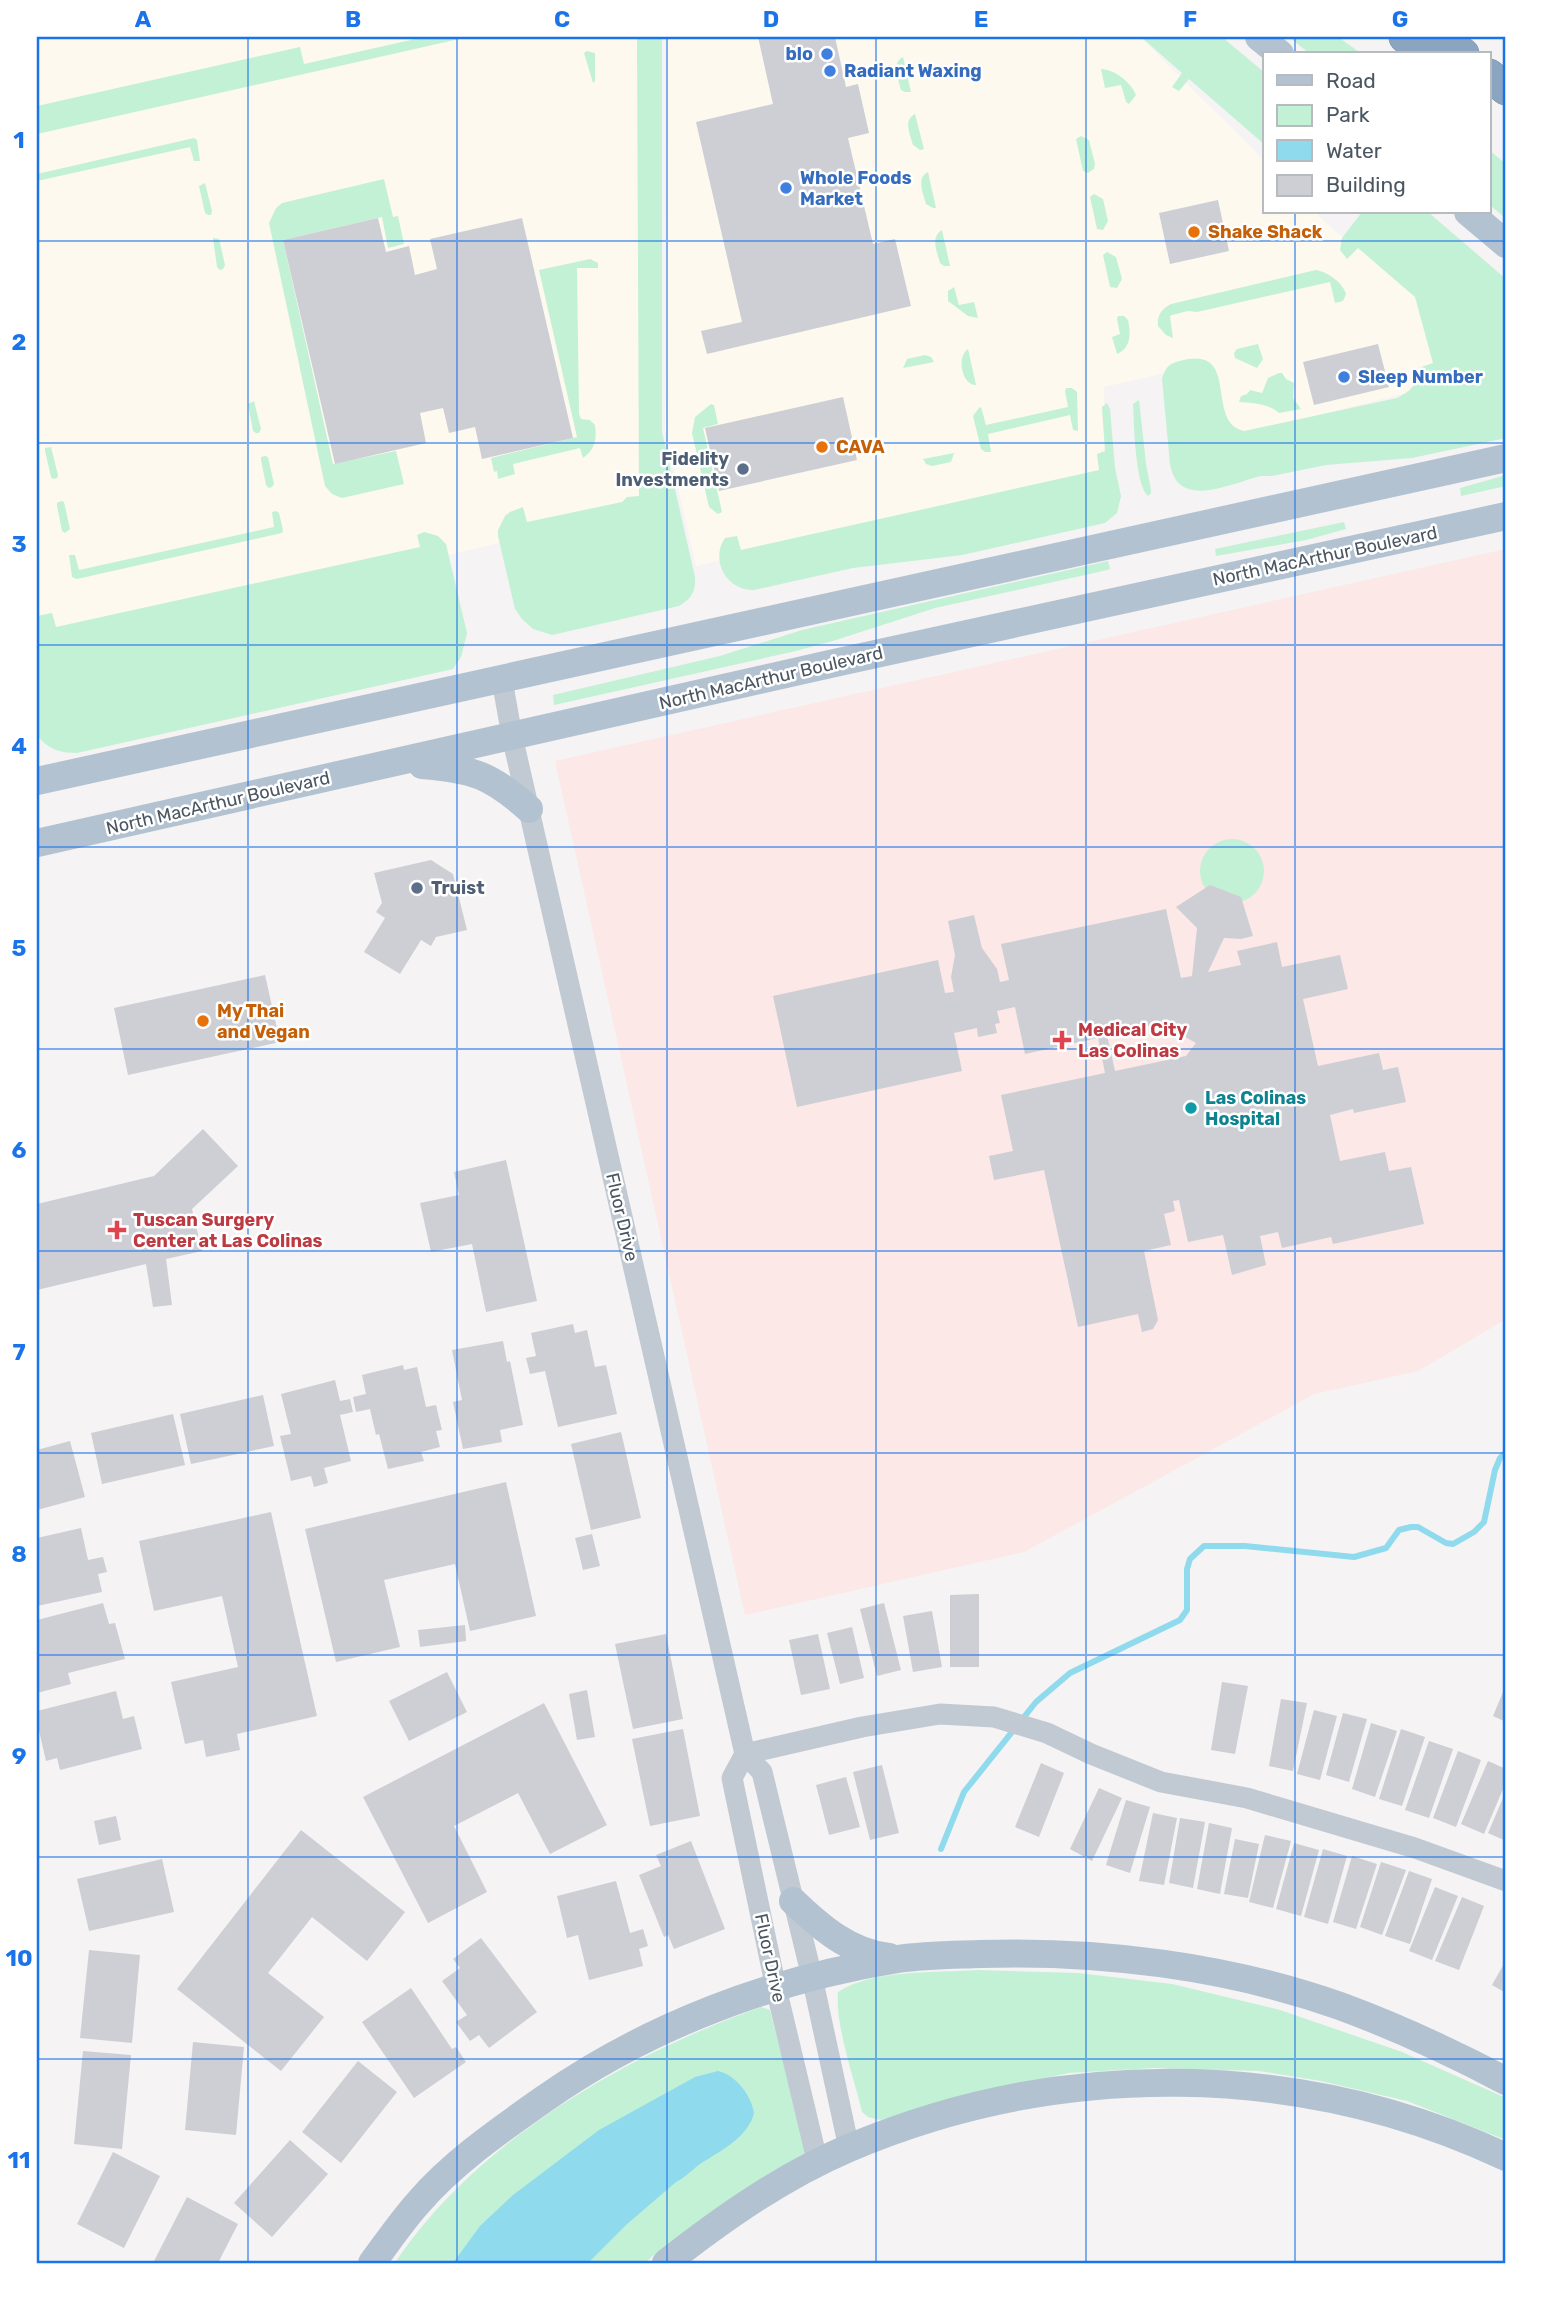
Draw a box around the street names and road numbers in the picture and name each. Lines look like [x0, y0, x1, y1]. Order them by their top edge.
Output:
street label: North MacArthur Boulevard [1211, 521, 1439, 591]
street label: North MacArthur Boulevard [657, 642, 885, 714]
street label: North MacArthur Boulevard [104, 767, 332, 839]
street label: Fluor Drive [601, 1171, 643, 1263]
street label: Fluor Drive [750, 1912, 790, 2004]

